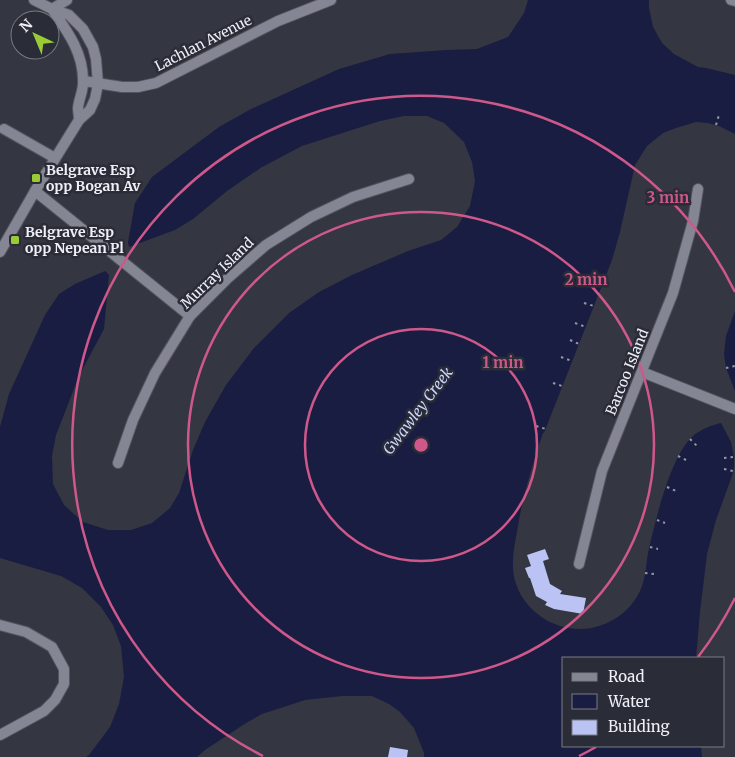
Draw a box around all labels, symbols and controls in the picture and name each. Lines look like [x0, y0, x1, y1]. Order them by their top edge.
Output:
north arrow [10, 10, 60, 60]
street label: Lachlan Avenue [152, 11, 254, 75]
text: N [16, 15, 36, 36]
place label: Belgrave Esp opp Bogan Av [46, 161, 141, 195]
marker: Belgrave Esp opp Bogan Av [30, 172, 42, 184]
text: 3 min [647, 188, 689, 207]
place label: Belgrave Esp opp Nepean Pl [25, 223, 124, 257]
street label: Murray Island [177, 233, 258, 312]
marker: Belgrave Esp opp Nepean Pl [9, 234, 21, 246]
text: 2 min [565, 270, 607, 289]
street label: Barcoo Island [602, 326, 653, 418]
text: 1 min [483, 353, 523, 372]
water label: Gwawley Creek [379, 363, 457, 458]
centre of rings [412, 436, 430, 454]
legend [562, 657, 725, 747]
text: Road [608, 667, 644, 686]
text: Water [607, 692, 651, 711]
text: Building [608, 717, 670, 736]

